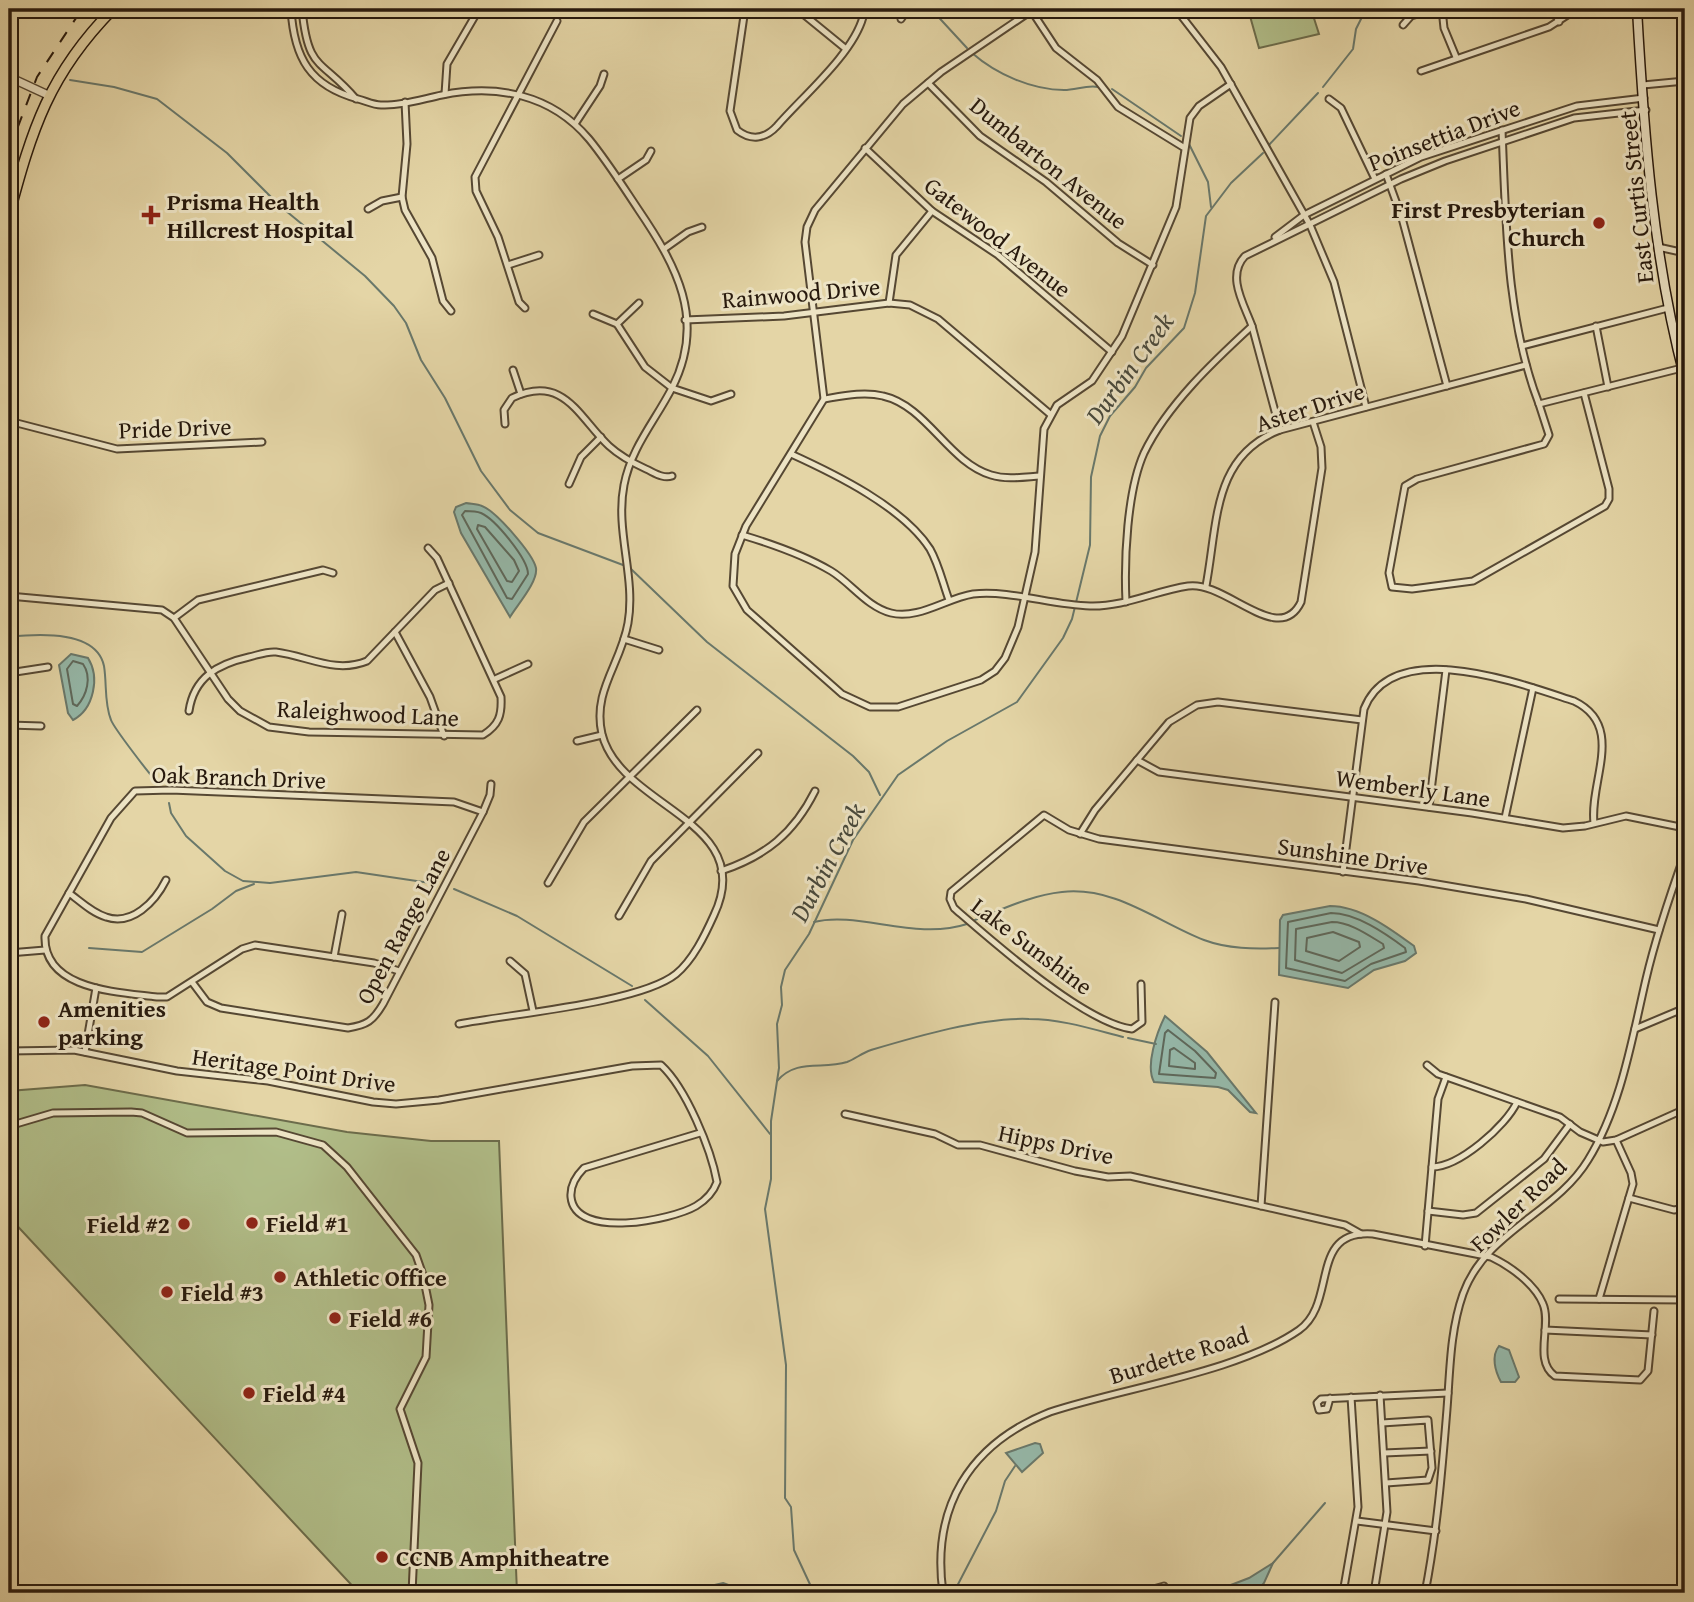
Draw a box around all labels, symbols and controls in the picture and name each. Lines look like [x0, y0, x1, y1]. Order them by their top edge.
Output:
street label: Dumbarton Avenue [963, 88, 1135, 238]
street label: Poinsettia Drive [1363, 90, 1525, 180]
street label: East Curtis Street [1609, 108, 1662, 285]
street label: Gatewood Avenue [917, 168, 1079, 306]
place label: Prisma Health Hillcrest Hospital [167, 184, 354, 247]
place label: First Presbyterian Church [1391, 192, 1585, 255]
marker: Prisma Health Hillcrest Hospital [141, 205, 161, 225]
marker: First Presbyterian Church [1591, 215, 1607, 231]
street label: Rainwood Drive [721, 269, 881, 317]
water label: Durbin Creek [1075, 304, 1183, 433]
street label: Aster Drive [1251, 373, 1369, 441]
street label: Pride Drive [118, 409, 232, 447]
street label: Raleighwood Lane [276, 691, 460, 735]
street label: Oak Branch Drive [151, 756, 327, 798]
street label: Wemberly Lane [1333, 760, 1493, 816]
water label: Durbin Creek [779, 795, 875, 929]
street label: Sunshine Drive [1275, 828, 1431, 884]
street label: Open Range Lane [347, 842, 459, 1010]
street label: Lake Sunshine [964, 889, 1100, 1003]
place label: Amenities parking [58, 991, 166, 1054]
marker: Amenities parking [36, 1014, 52, 1030]
street label: Heritage Point Drive [190, 1038, 398, 1102]
street label: Hipps Drive [995, 1115, 1117, 1173]
street label: Fowler Road [1462, 1150, 1575, 1260]
place label: Field #1 [266, 1206, 349, 1241]
place label: Field #2 [87, 1207, 170, 1242]
marker: Field #1 [244, 1215, 260, 1231]
marker: Field #2 [176, 1216, 192, 1232]
place label: Athletic Office [294, 1260, 447, 1295]
marker: Athletic Office [272, 1269, 288, 1285]
place label: Field #3 [181, 1275, 264, 1310]
marker: Field #3 [159, 1284, 175, 1300]
place label: Field #6 [349, 1301, 432, 1336]
marker: Field #6 [327, 1310, 343, 1326]
street label: Burdette Road [1105, 1317, 1253, 1393]
place label: Field #4 [263, 1376, 346, 1411]
marker: Field #4 [241, 1385, 257, 1401]
place label: CCNB Amphitheatre [396, 1540, 610, 1575]
marker: CCNB Amphitheatre [374, 1549, 390, 1565]

